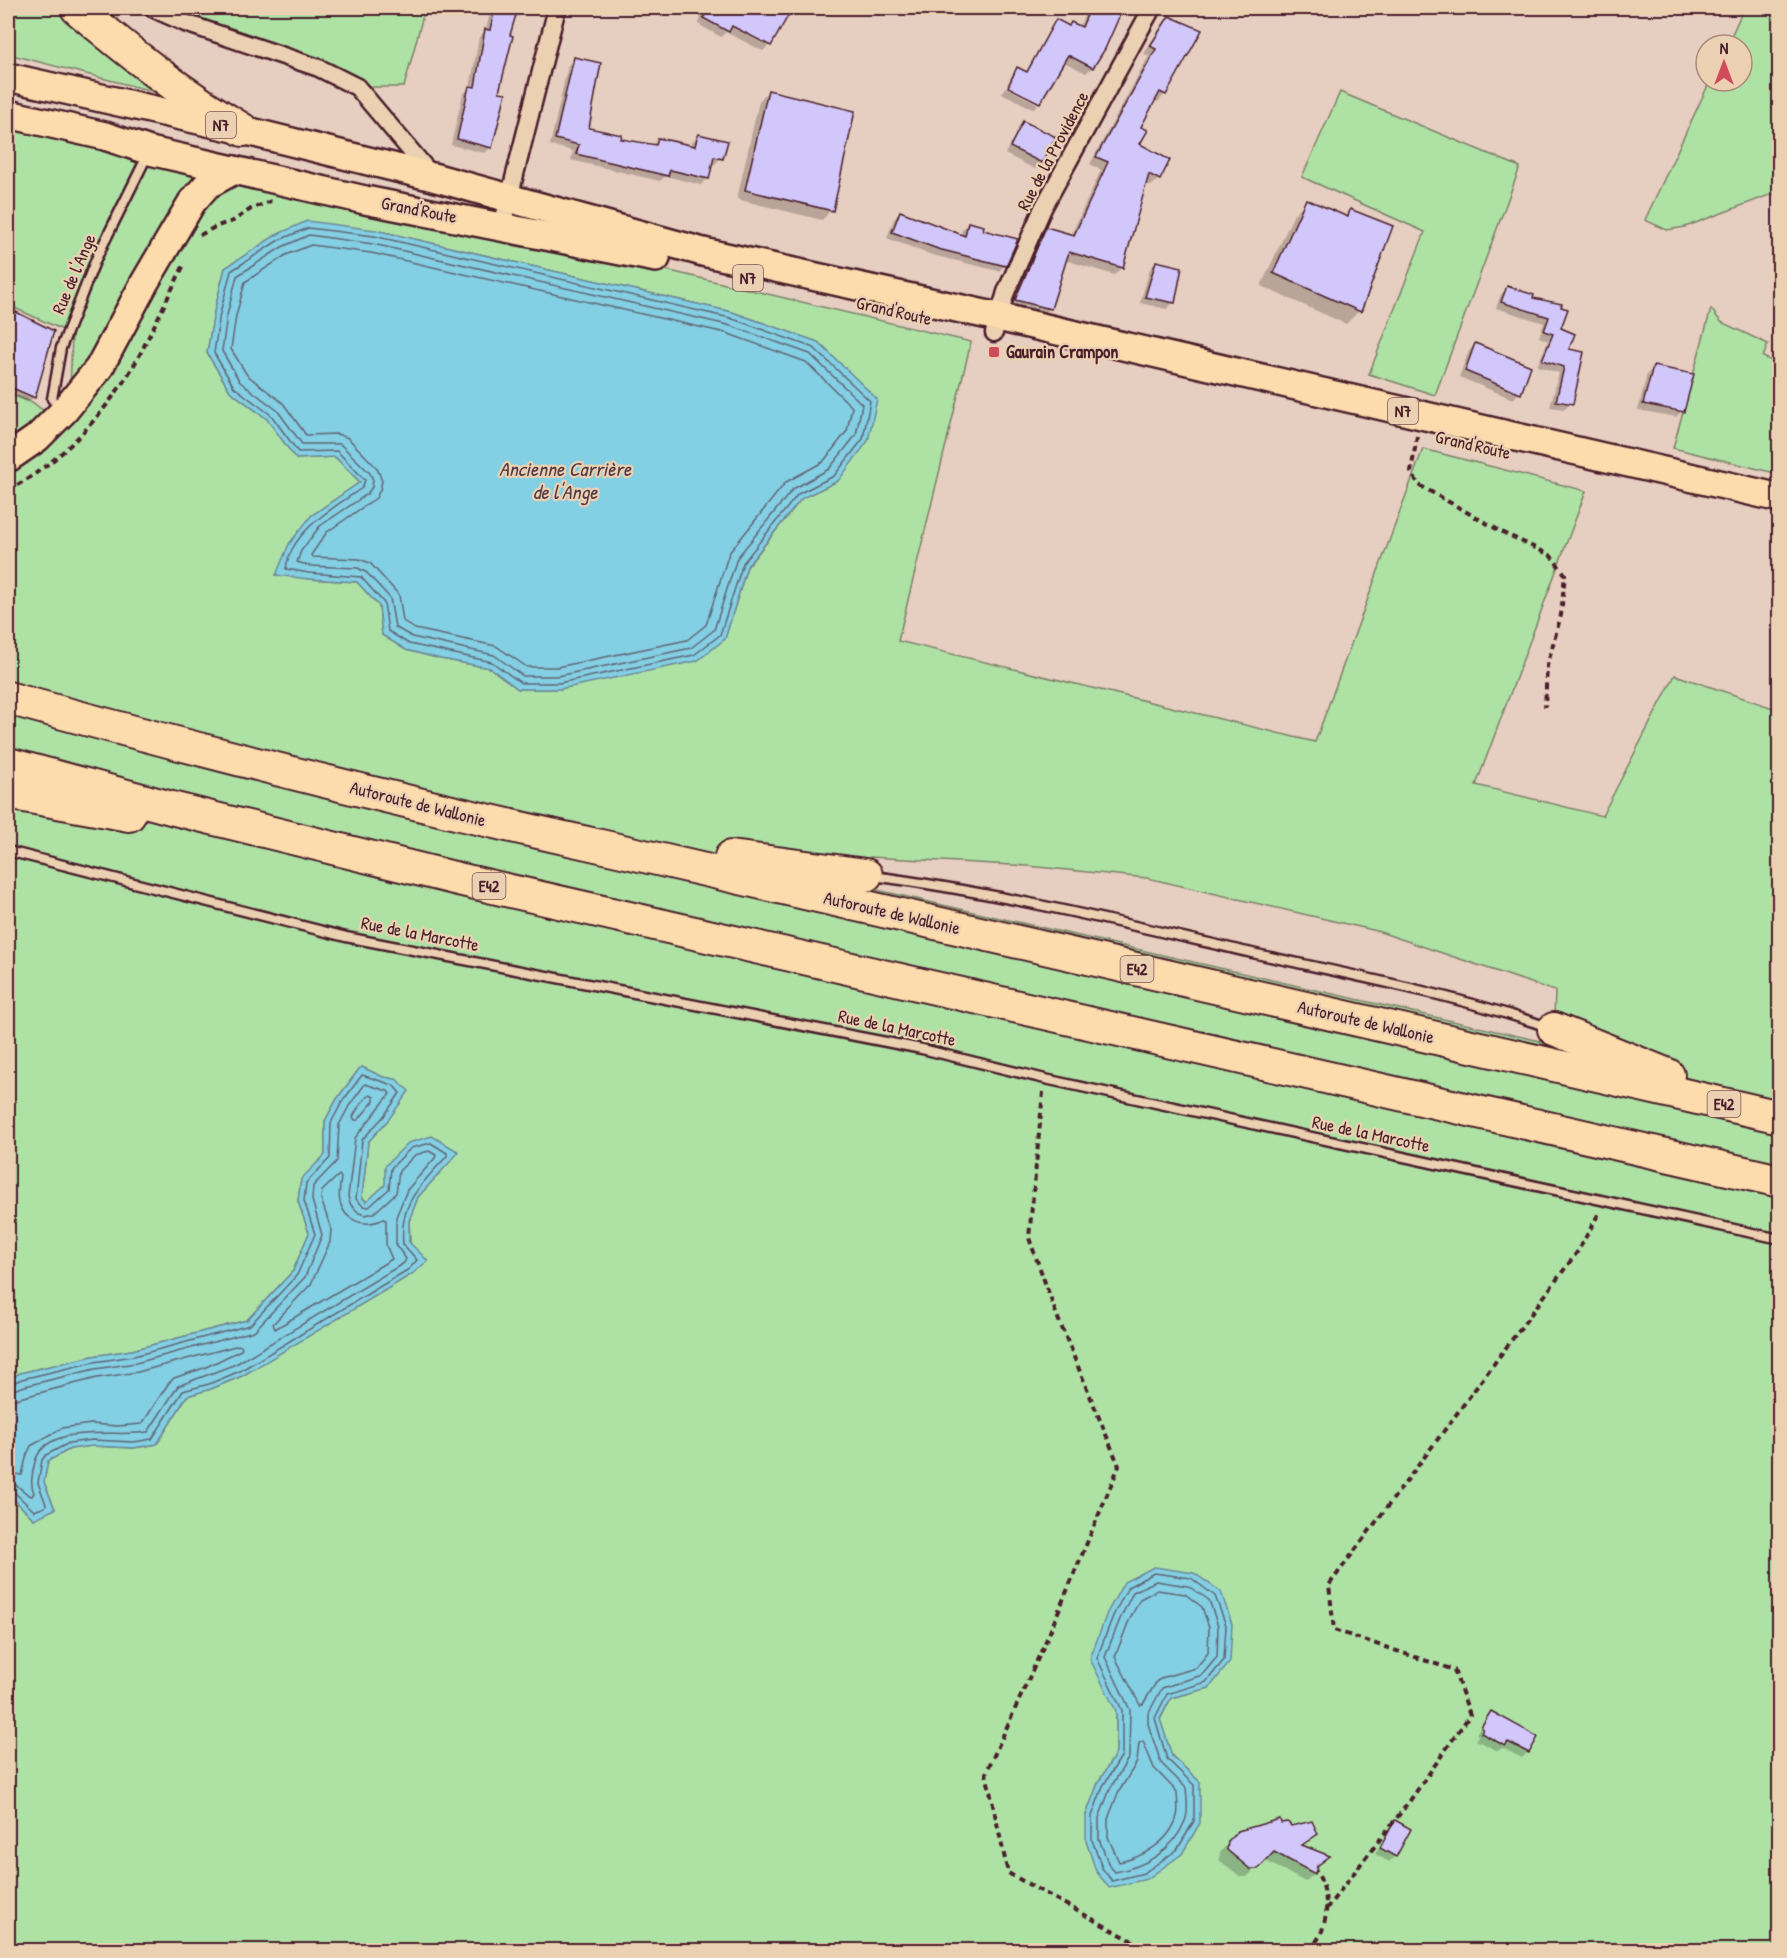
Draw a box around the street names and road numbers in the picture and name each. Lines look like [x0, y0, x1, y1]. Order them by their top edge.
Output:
street label: Rue de la Providence [1011, 87, 1094, 215]
road number: N7 [206, 112, 236, 138]
street label: Grand'Route [379, 190, 459, 229]
street label: Rue de l'Ange [45, 230, 102, 318]
road number: N7 [733, 265, 763, 291]
street label: Grand'Route [854, 290, 934, 331]
road number: N7 [1388, 398, 1418, 424]
street label: Grand'Route [1433, 424, 1513, 465]
street label: Autoroute de Wallonie [348, 775, 489, 832]
road number: E42 [472, 873, 506, 899]
street label: Autoroute de Wallonie [822, 885, 963, 940]
street label: Rue de la Marcotte [359, 910, 481, 957]
road number: E42 [1120, 956, 1154, 982]
street label: Autoroute de Wallonie [1296, 994, 1437, 1049]
street label: Rue de la Marcotte [836, 1003, 958, 1052]
road number: E42 [1708, 1091, 1740, 1117]
street label: Rue de la Marcotte [1310, 1109, 1432, 1158]

